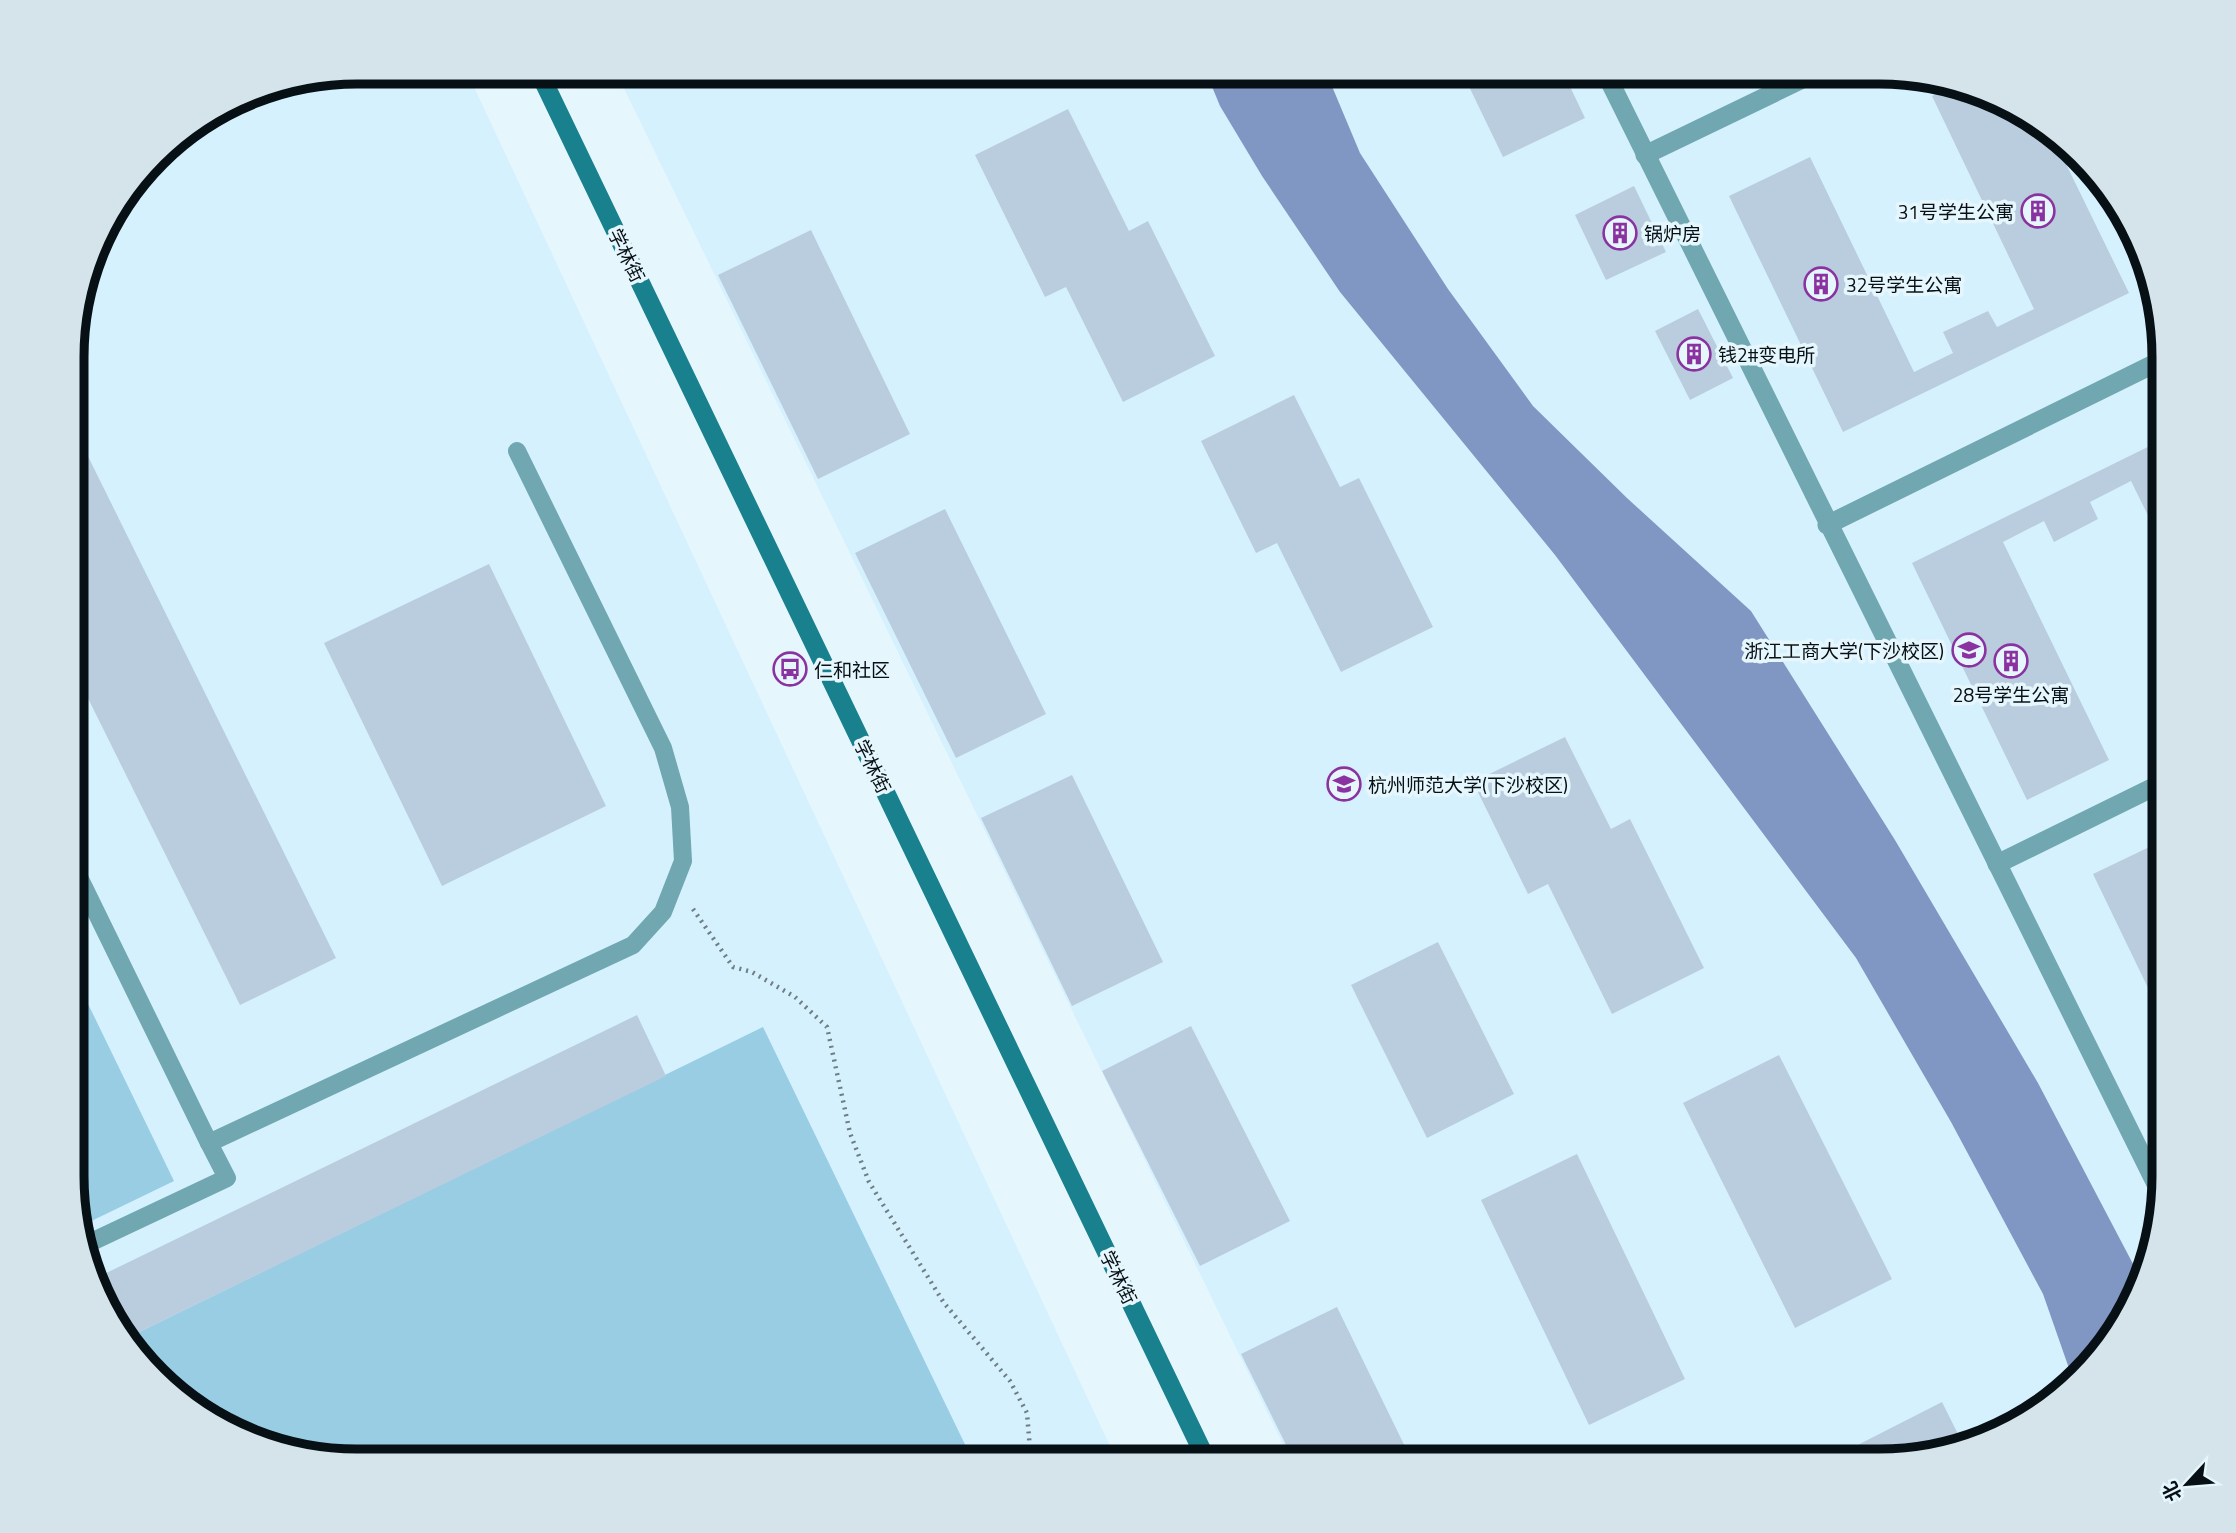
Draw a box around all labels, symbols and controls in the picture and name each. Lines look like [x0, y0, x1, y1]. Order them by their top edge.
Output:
building icon: 31号学生公寓 [2019, 192, 2057, 230]
place label: 31号学生公寓 [1898, 197, 2014, 226]
building icon: 锅炉房 [1601, 214, 1639, 252]
place label: 锅炉房 [1644, 219, 1701, 248]
street label: 学林街 [601, 223, 653, 287]
building icon: 32号学生公寓 [1802, 265, 1840, 303]
place label: 32号学生公寓 [1846, 270, 1962, 299]
building icon: 钱2#变电所 [1675, 335, 1713, 373]
place label: 钱2#变电所 [1718, 340, 1815, 369]
school or university icon: 浙江工商大学(下沙校区) [1950, 631, 1988, 669]
place label: 浙江工商大学(下沙校区) [1744, 636, 1944, 665]
building icon: 28号学生公寓 [1992, 642, 2030, 680]
bus stop icon: 仁和社区 [771, 650, 809, 688]
place label: 仁和社区 [814, 655, 890, 684]
place label: 28号学生公寓 [1953, 680, 2069, 709]
street label: 学林街 [847, 734, 899, 798]
school or university icon: 杭州师范大学(下沙校区) [1325, 765, 1363, 803]
place label: 杭州师范大学(下沙校区) [1368, 770, 1568, 799]
street label: 学林街 [1093, 1245, 1145, 1309]
north arrow [2152, 1449, 2222, 1519]
text: 北 [2154, 1477, 2188, 1507]

